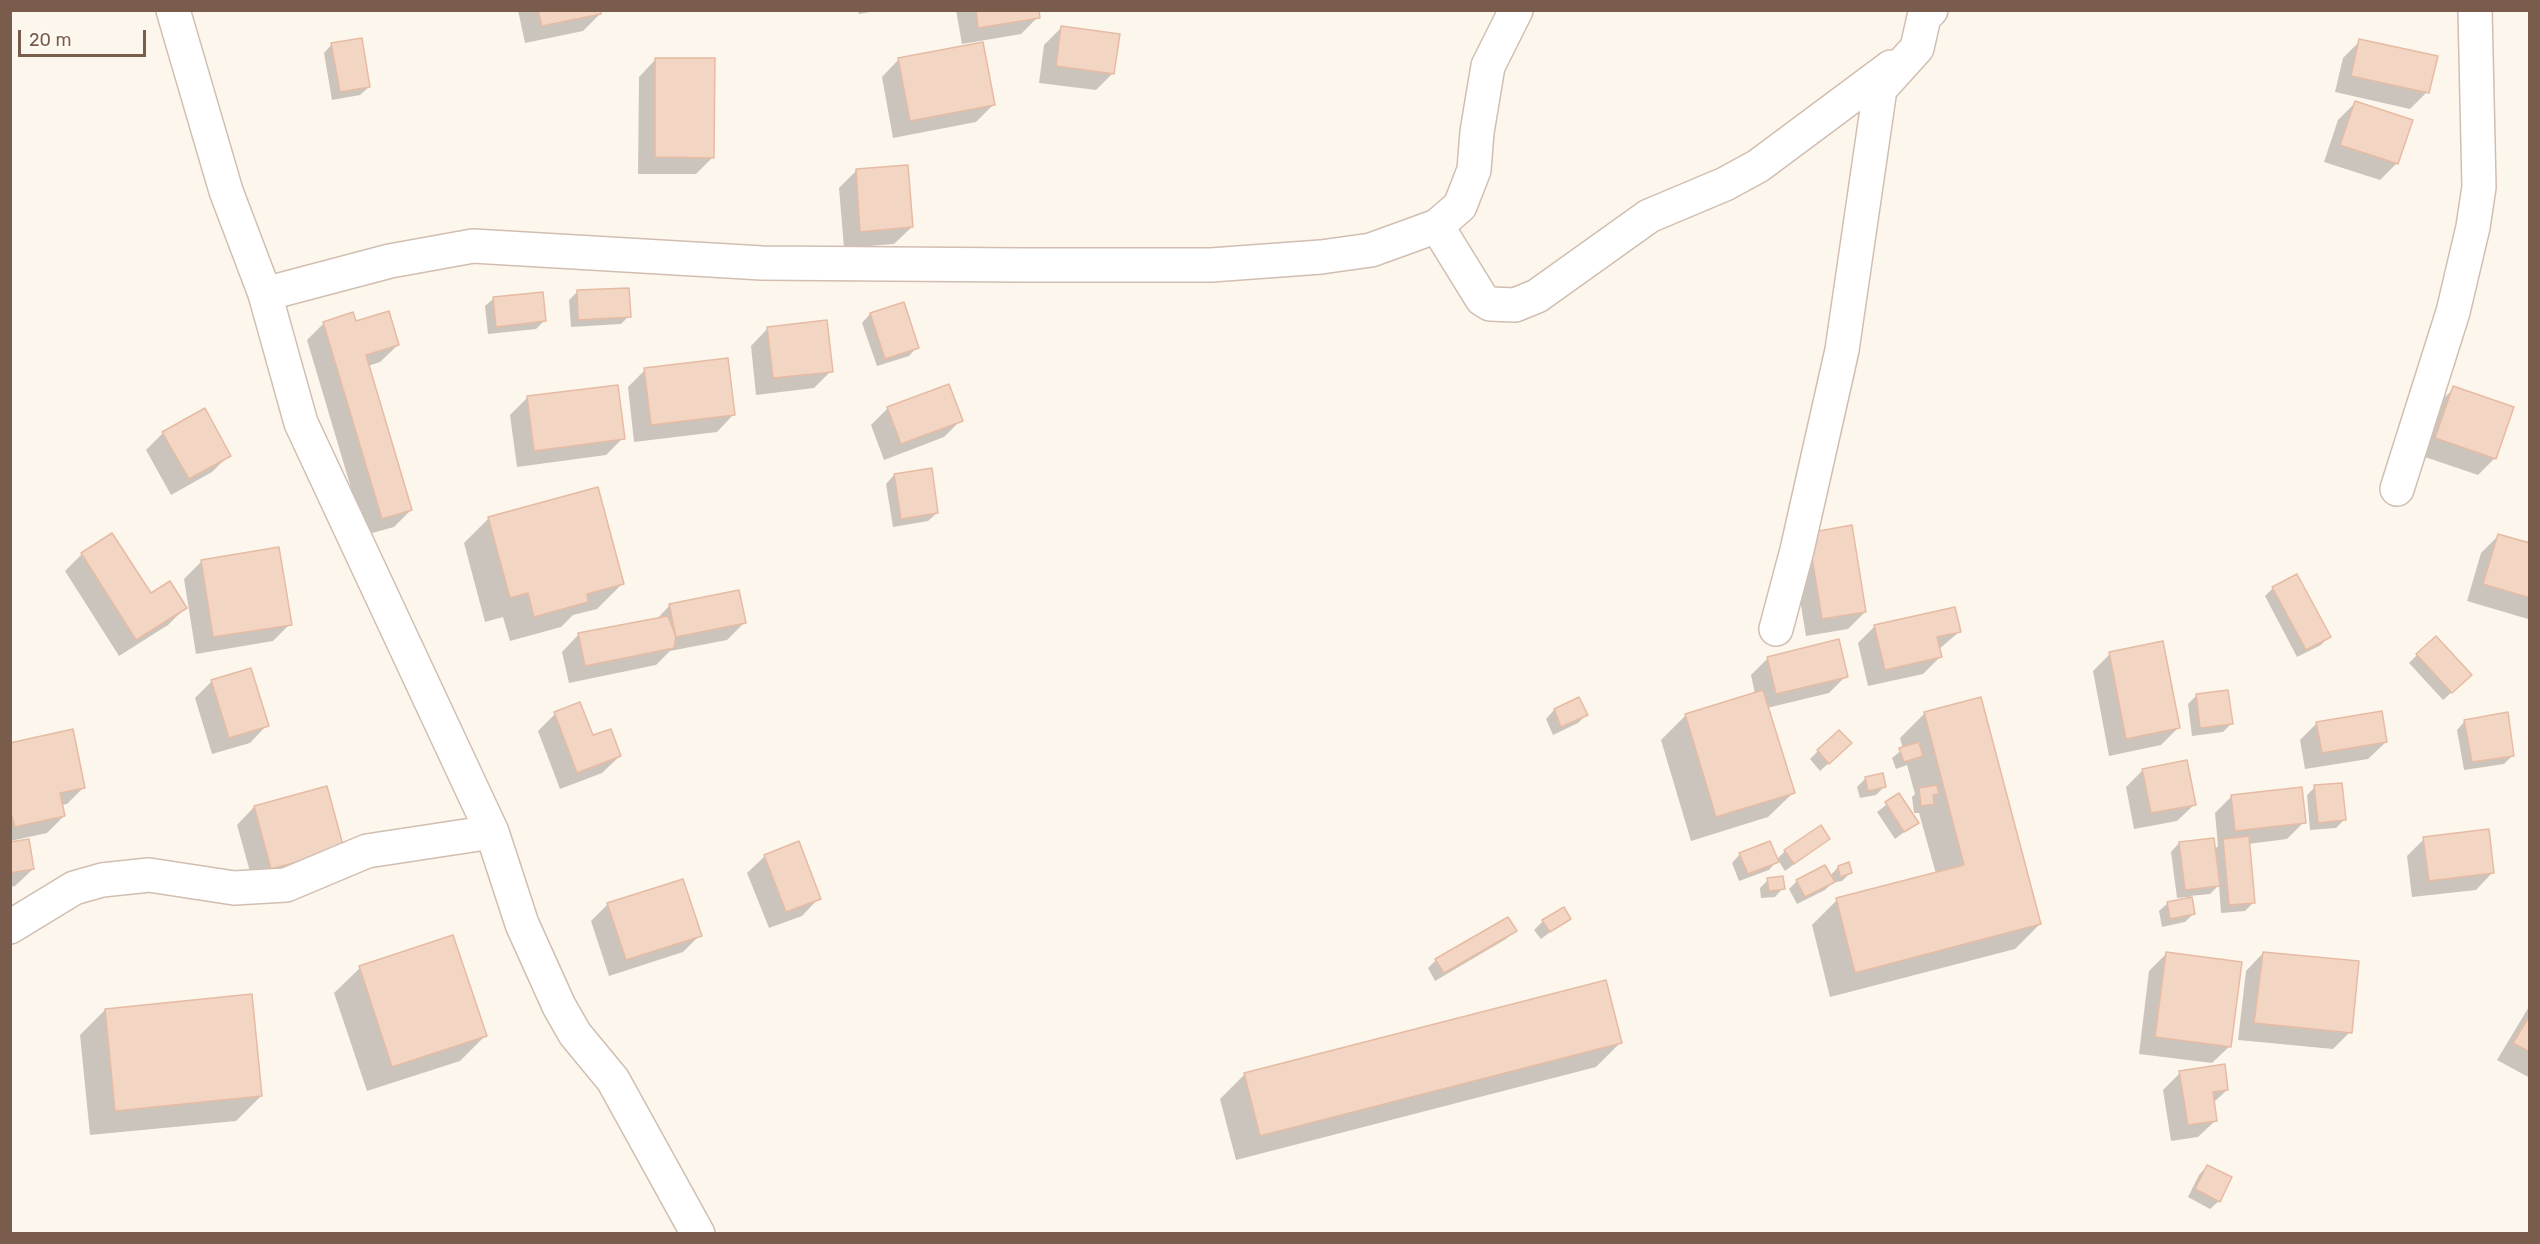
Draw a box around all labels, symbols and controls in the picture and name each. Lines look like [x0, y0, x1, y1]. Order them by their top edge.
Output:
scale bar [21, 18, 148, 56]
text: 20 m [29, 29, 71, 51]

